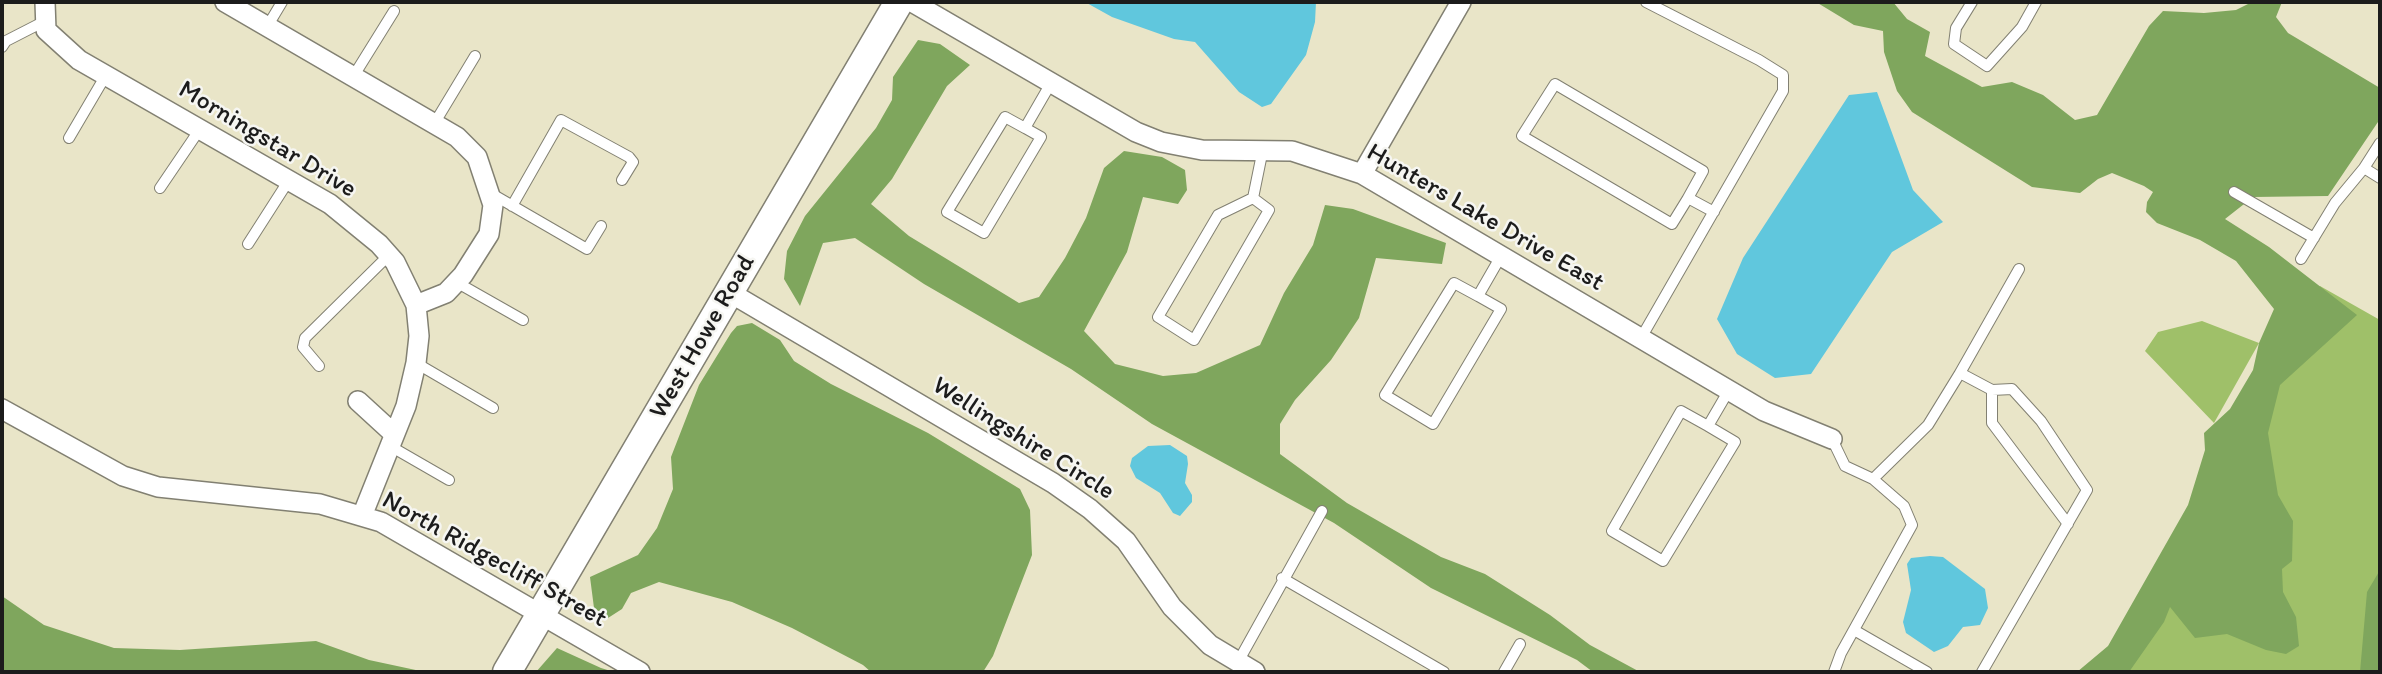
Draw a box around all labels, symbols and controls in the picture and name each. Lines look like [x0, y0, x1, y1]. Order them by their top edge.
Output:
street label: Morningstar Drive [172, 75, 362, 205]
street label: Hunters Lake Drive East [1361, 137, 1609, 299]
street label: West Howe Road [643, 249, 763, 425]
street label: Wellingshire Circle [926, 370, 1120, 508]
street label: North Ridgecliff Street [376, 485, 612, 635]

